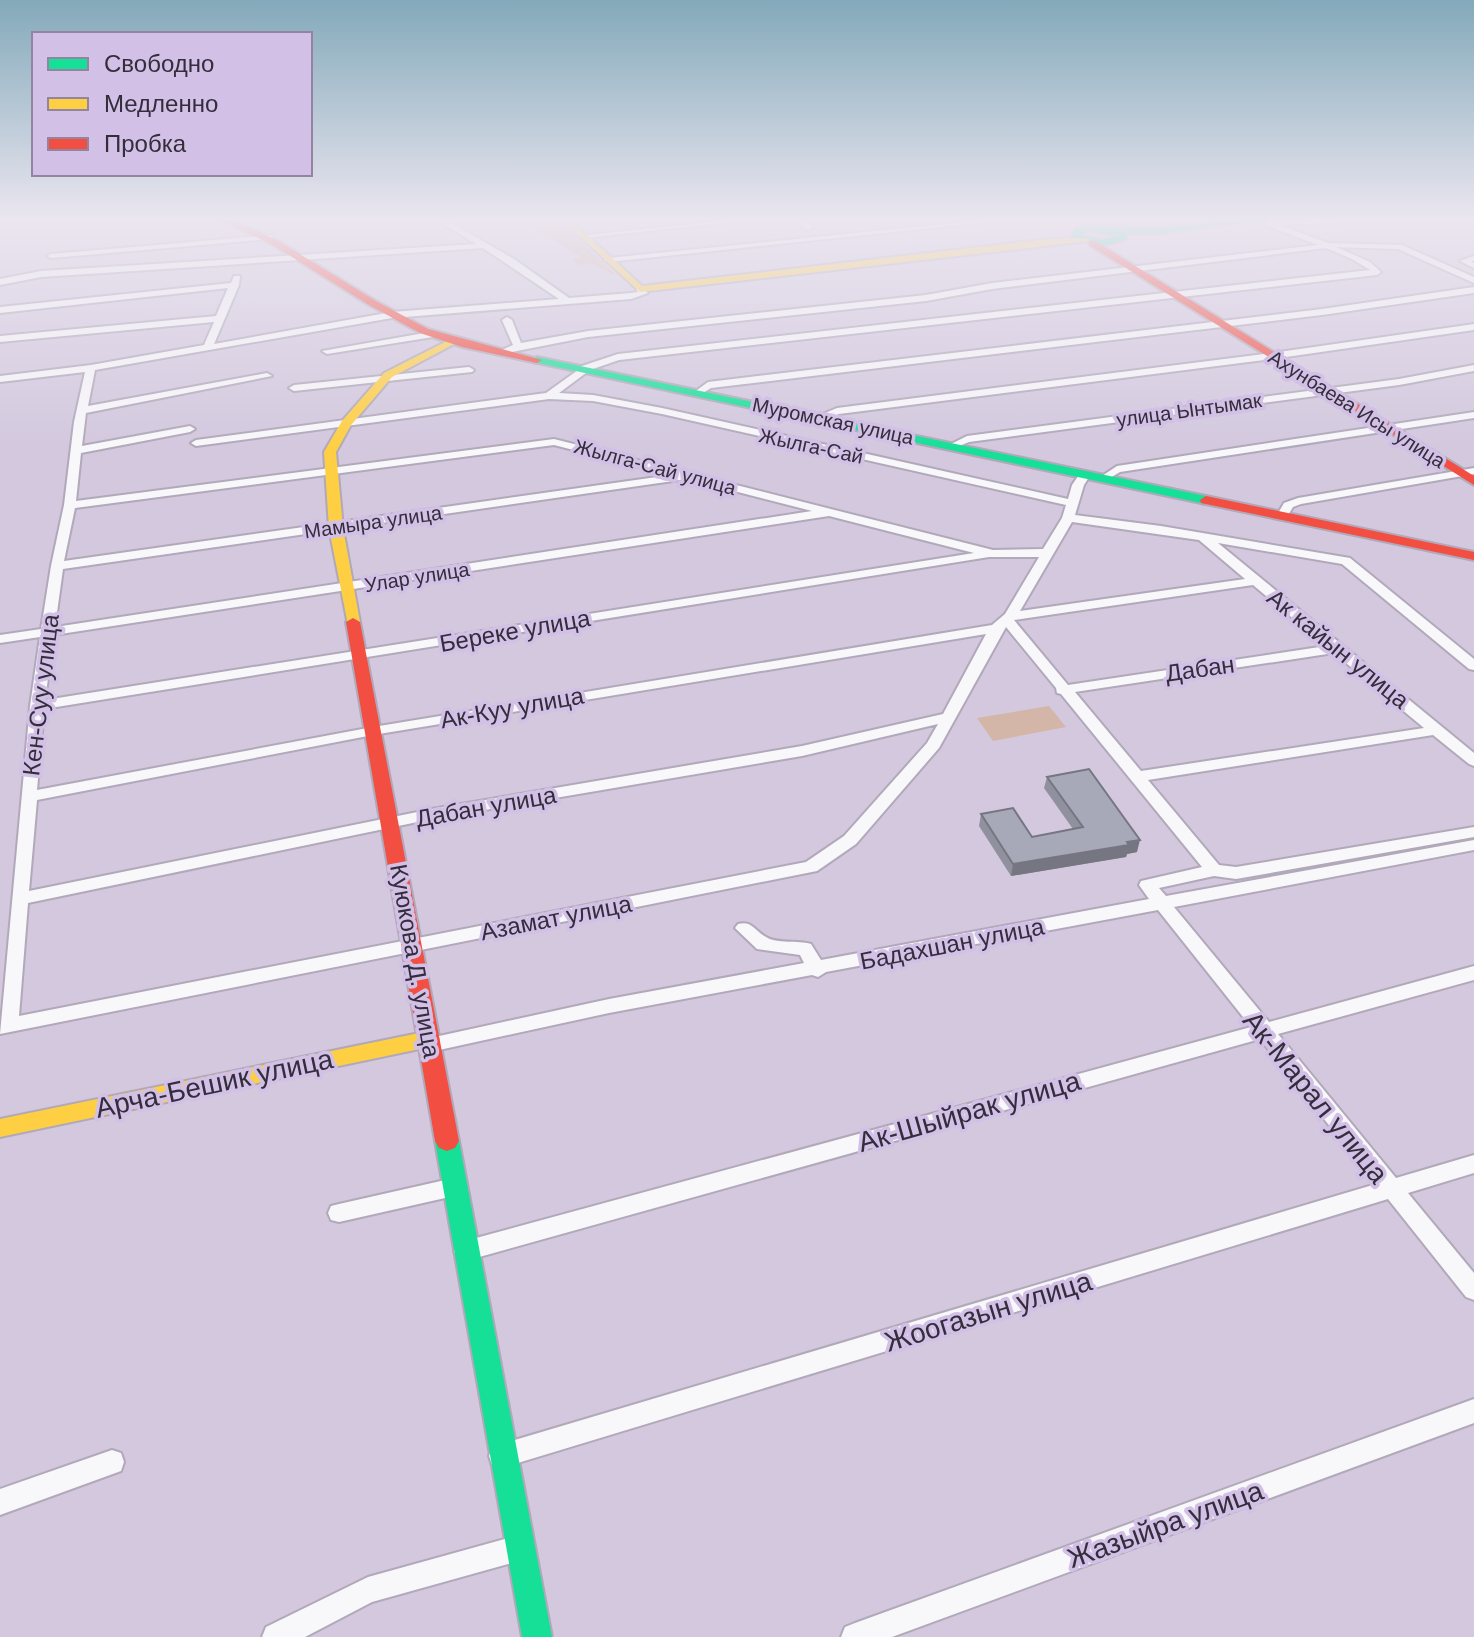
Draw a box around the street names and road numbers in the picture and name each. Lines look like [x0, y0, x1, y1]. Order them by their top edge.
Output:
street label: Ахунбаева Исы улица [1265, 346, 1450, 473]
street label: улица Ынтымак [1115, 389, 1263, 431]
street label: Муромская улица [750, 393, 917, 449]
street label: Жылга-Сай [757, 424, 865, 468]
street label: Жылга-Сай улица [572, 435, 739, 499]
street label: Мамыра улица [303, 501, 444, 543]
street label: Улар улица [363, 558, 472, 596]
street label: Ак кайын улица [1262, 583, 1415, 714]
street label: Береке улица [437, 604, 593, 657]
street label: Кен-Суу улица [17, 612, 64, 777]
street label: Дабан [1164, 650, 1236, 687]
street label: Ак-Куу улица [438, 681, 586, 733]
street label: Дабан улица [414, 781, 559, 832]
street label: Куюкова Д. улица [385, 862, 446, 1060]
street label: Азамат улица [478, 890, 634, 945]
street label: Бадахшан улица [858, 912, 1047, 975]
street label: Ак-Марал улица [1237, 1005, 1395, 1190]
street label: Арча-Бешик улица [92, 1043, 336, 1124]
street label: Ак-Шыйрак улица [854, 1065, 1084, 1158]
street label: Жоогазын улица [881, 1265, 1096, 1358]
street label: Жазыйра улица [1063, 1475, 1268, 1574]

